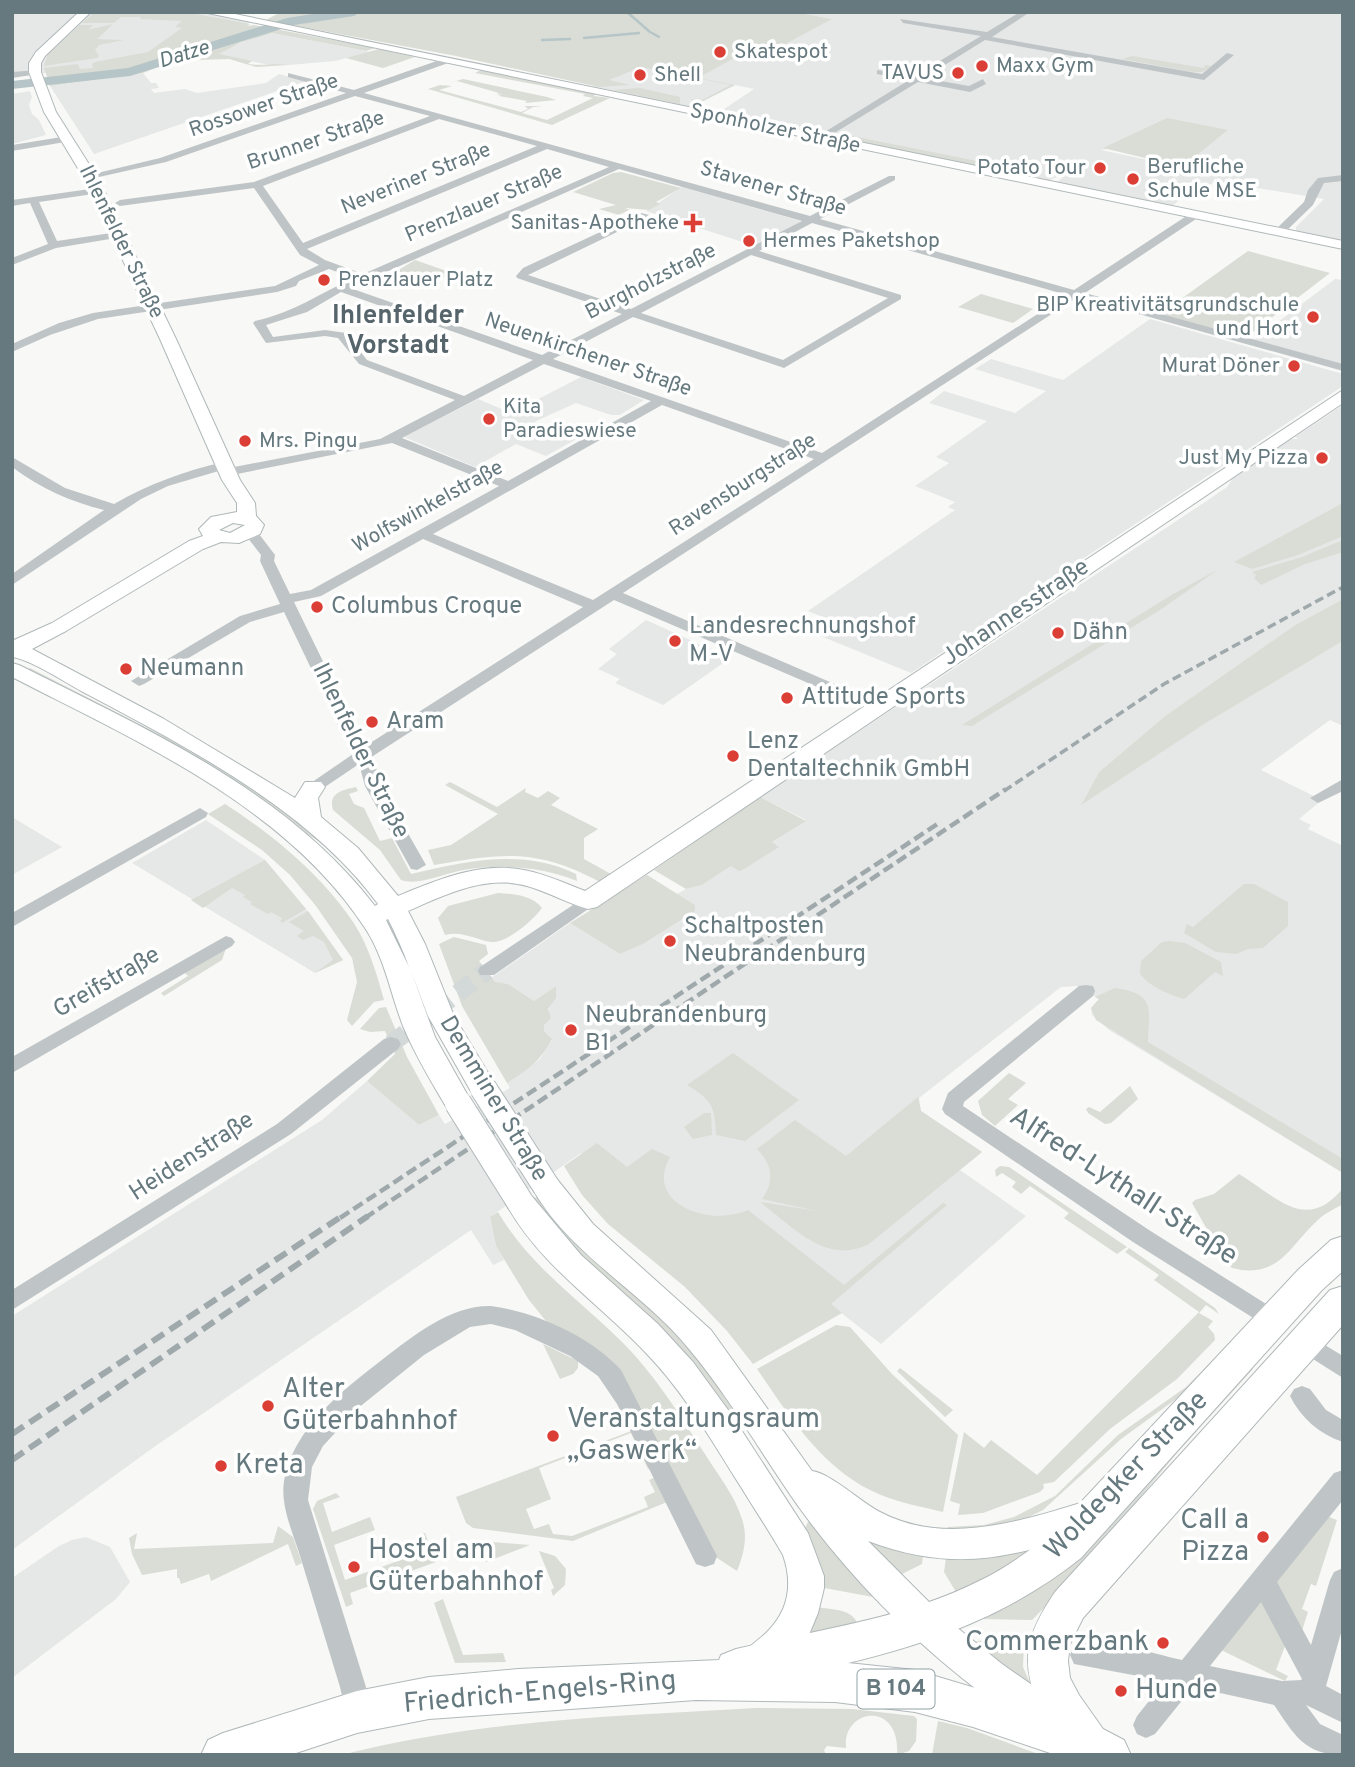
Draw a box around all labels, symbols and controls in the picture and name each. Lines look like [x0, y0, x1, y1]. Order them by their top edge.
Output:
water label: Datze [156, 34, 214, 75]
place label: Skatespot [734, 39, 828, 66]
marker: Skatespot [712, 44, 728, 60]
place label: Maxx Gym [996, 53, 1094, 80]
marker: Maxx Gym [974, 58, 990, 74]
place label: TAVUS [881, 60, 944, 87]
place label: Shell [654, 62, 701, 89]
marker: TAVUS [950, 65, 966, 81]
marker: Shell [632, 67, 648, 83]
street label: Rossower Straße [186, 68, 342, 144]
street label: Sponholzer Straße [687, 98, 863, 160]
street label: Brunner Straße [244, 105, 388, 177]
street label: Neveriner Straße [337, 137, 495, 221]
place label: Berufliche Schule MSE [1147, 154, 1257, 205]
street label: Stavener Straße [697, 155, 849, 223]
place label: Potato Tour [977, 155, 1086, 182]
street label: Prenzlauer Straße [401, 159, 567, 249]
marker: Potato Tour [1092, 160, 1108, 176]
street label: Ihlenfelder Straße [72, 161, 170, 323]
marker: Berufliche Schule MSE [1125, 171, 1141, 187]
place label: Sanitas-Apotheke [511, 210, 679, 237]
marker: Sanitas-Apotheke [685, 215, 701, 231]
place label: Hermes Paketshop [763, 228, 940, 255]
marker: Hermes Paketshop [741, 233, 757, 249]
street label: Burgholzstraße [581, 237, 721, 327]
place label: Prenzlauer Platz [338, 267, 494, 294]
marker: Prenzlauer Platz [316, 272, 332, 288]
place label: BIP Kreativitätsgrundschule und Hort [1036, 292, 1299, 343]
district label: Ihlenfelder Vorstadt [332, 300, 464, 363]
street label: Neuenkirchener Straße [481, 307, 695, 403]
marker: BIP Kreativitätsgrundschule und Hort [1305, 309, 1321, 325]
place label: Murat Döner [1162, 353, 1280, 380]
marker: Murat Döner [1286, 358, 1302, 374]
place label: Kita Paradieswiese [503, 394, 636, 445]
marker: Kita Paradieswiese [481, 411, 497, 427]
street label: Ravensburgstraße [664, 427, 822, 543]
place label: Mrs. Pingu [259, 428, 358, 455]
marker: Mrs. Pingu [237, 433, 253, 449]
place label: Just My Pizza [1178, 445, 1308, 472]
marker: Just My Pizza [1314, 450, 1330, 466]
street label: Wolfswinkelstraße [348, 454, 508, 560]
street label: Johannesstraße [937, 553, 1095, 673]
place label: Columbus Croque [331, 592, 522, 622]
marker: Columbus Croque [309, 599, 325, 615]
place label: Landesrechnungshof M-V [689, 612, 915, 670]
place label: Dähn [1072, 618, 1128, 648]
marker: Dähn [1050, 625, 1066, 641]
marker: Landesrechnungshof M-V [667, 633, 683, 649]
place label: Neumann [140, 654, 244, 684]
street label: Ihlenfelder Straße [305, 658, 415, 844]
marker: Neumann [118, 661, 134, 677]
place label: Attitude Sports [801, 683, 966, 713]
marker: Attitude Sports [779, 690, 795, 706]
place label: Aram [386, 707, 444, 737]
marker: Aram [364, 714, 380, 730]
place label: Lenz Dentaltechnik GmbH [747, 727, 970, 785]
marker: Lenz Dentaltechnik GmbH [725, 748, 741, 764]
place label: Schaltposten Neubrandenburg [684, 912, 866, 970]
marker: Schaltposten Neubrandenburg [662, 933, 678, 949]
street label: Greifstraße [48, 940, 166, 1026]
place label: Neubrandenburg B1 [585, 1001, 767, 1059]
street label: Demminer Straße [432, 1011, 554, 1187]
marker: Neubrandenburg B1 [563, 1022, 579, 1038]
street label: Alfred-Lythall-Straße [1002, 1100, 1244, 1274]
street label: Heidenstraße [124, 1106, 260, 1208]
place label: Alter Güterbahnhof [282, 1372, 457, 1440]
street label: Woldegker Straße [1037, 1384, 1217, 1568]
marker: Alter Güterbahnhof [260, 1398, 276, 1414]
place label: Veranstaltungsraum „Gaswerk“ [567, 1402, 820, 1470]
marker: Veranstaltungsraum „Gaswerk“ [545, 1428, 561, 1444]
place label: Kreta [235, 1448, 304, 1484]
marker: Kreta [213, 1458, 229, 1474]
place label: Call a Pizza [1180, 1503, 1249, 1571]
marker: Call a Pizza [1255, 1529, 1271, 1545]
place label: Hostel am Güterbahnhof [368, 1533, 543, 1601]
marker: Hostel am Güterbahnhof [346, 1559, 362, 1575]
place label: Commerzbank [965, 1625, 1149, 1661]
marker: Commerzbank [1155, 1635, 1171, 1651]
street label: Friedrich-Engels-Ring [402, 1663, 678, 1723]
road number: B 104 [858, 1670, 934, 1708]
place label: Hunde [1135, 1673, 1218, 1709]
marker: Hunde [1113, 1683, 1129, 1699]

